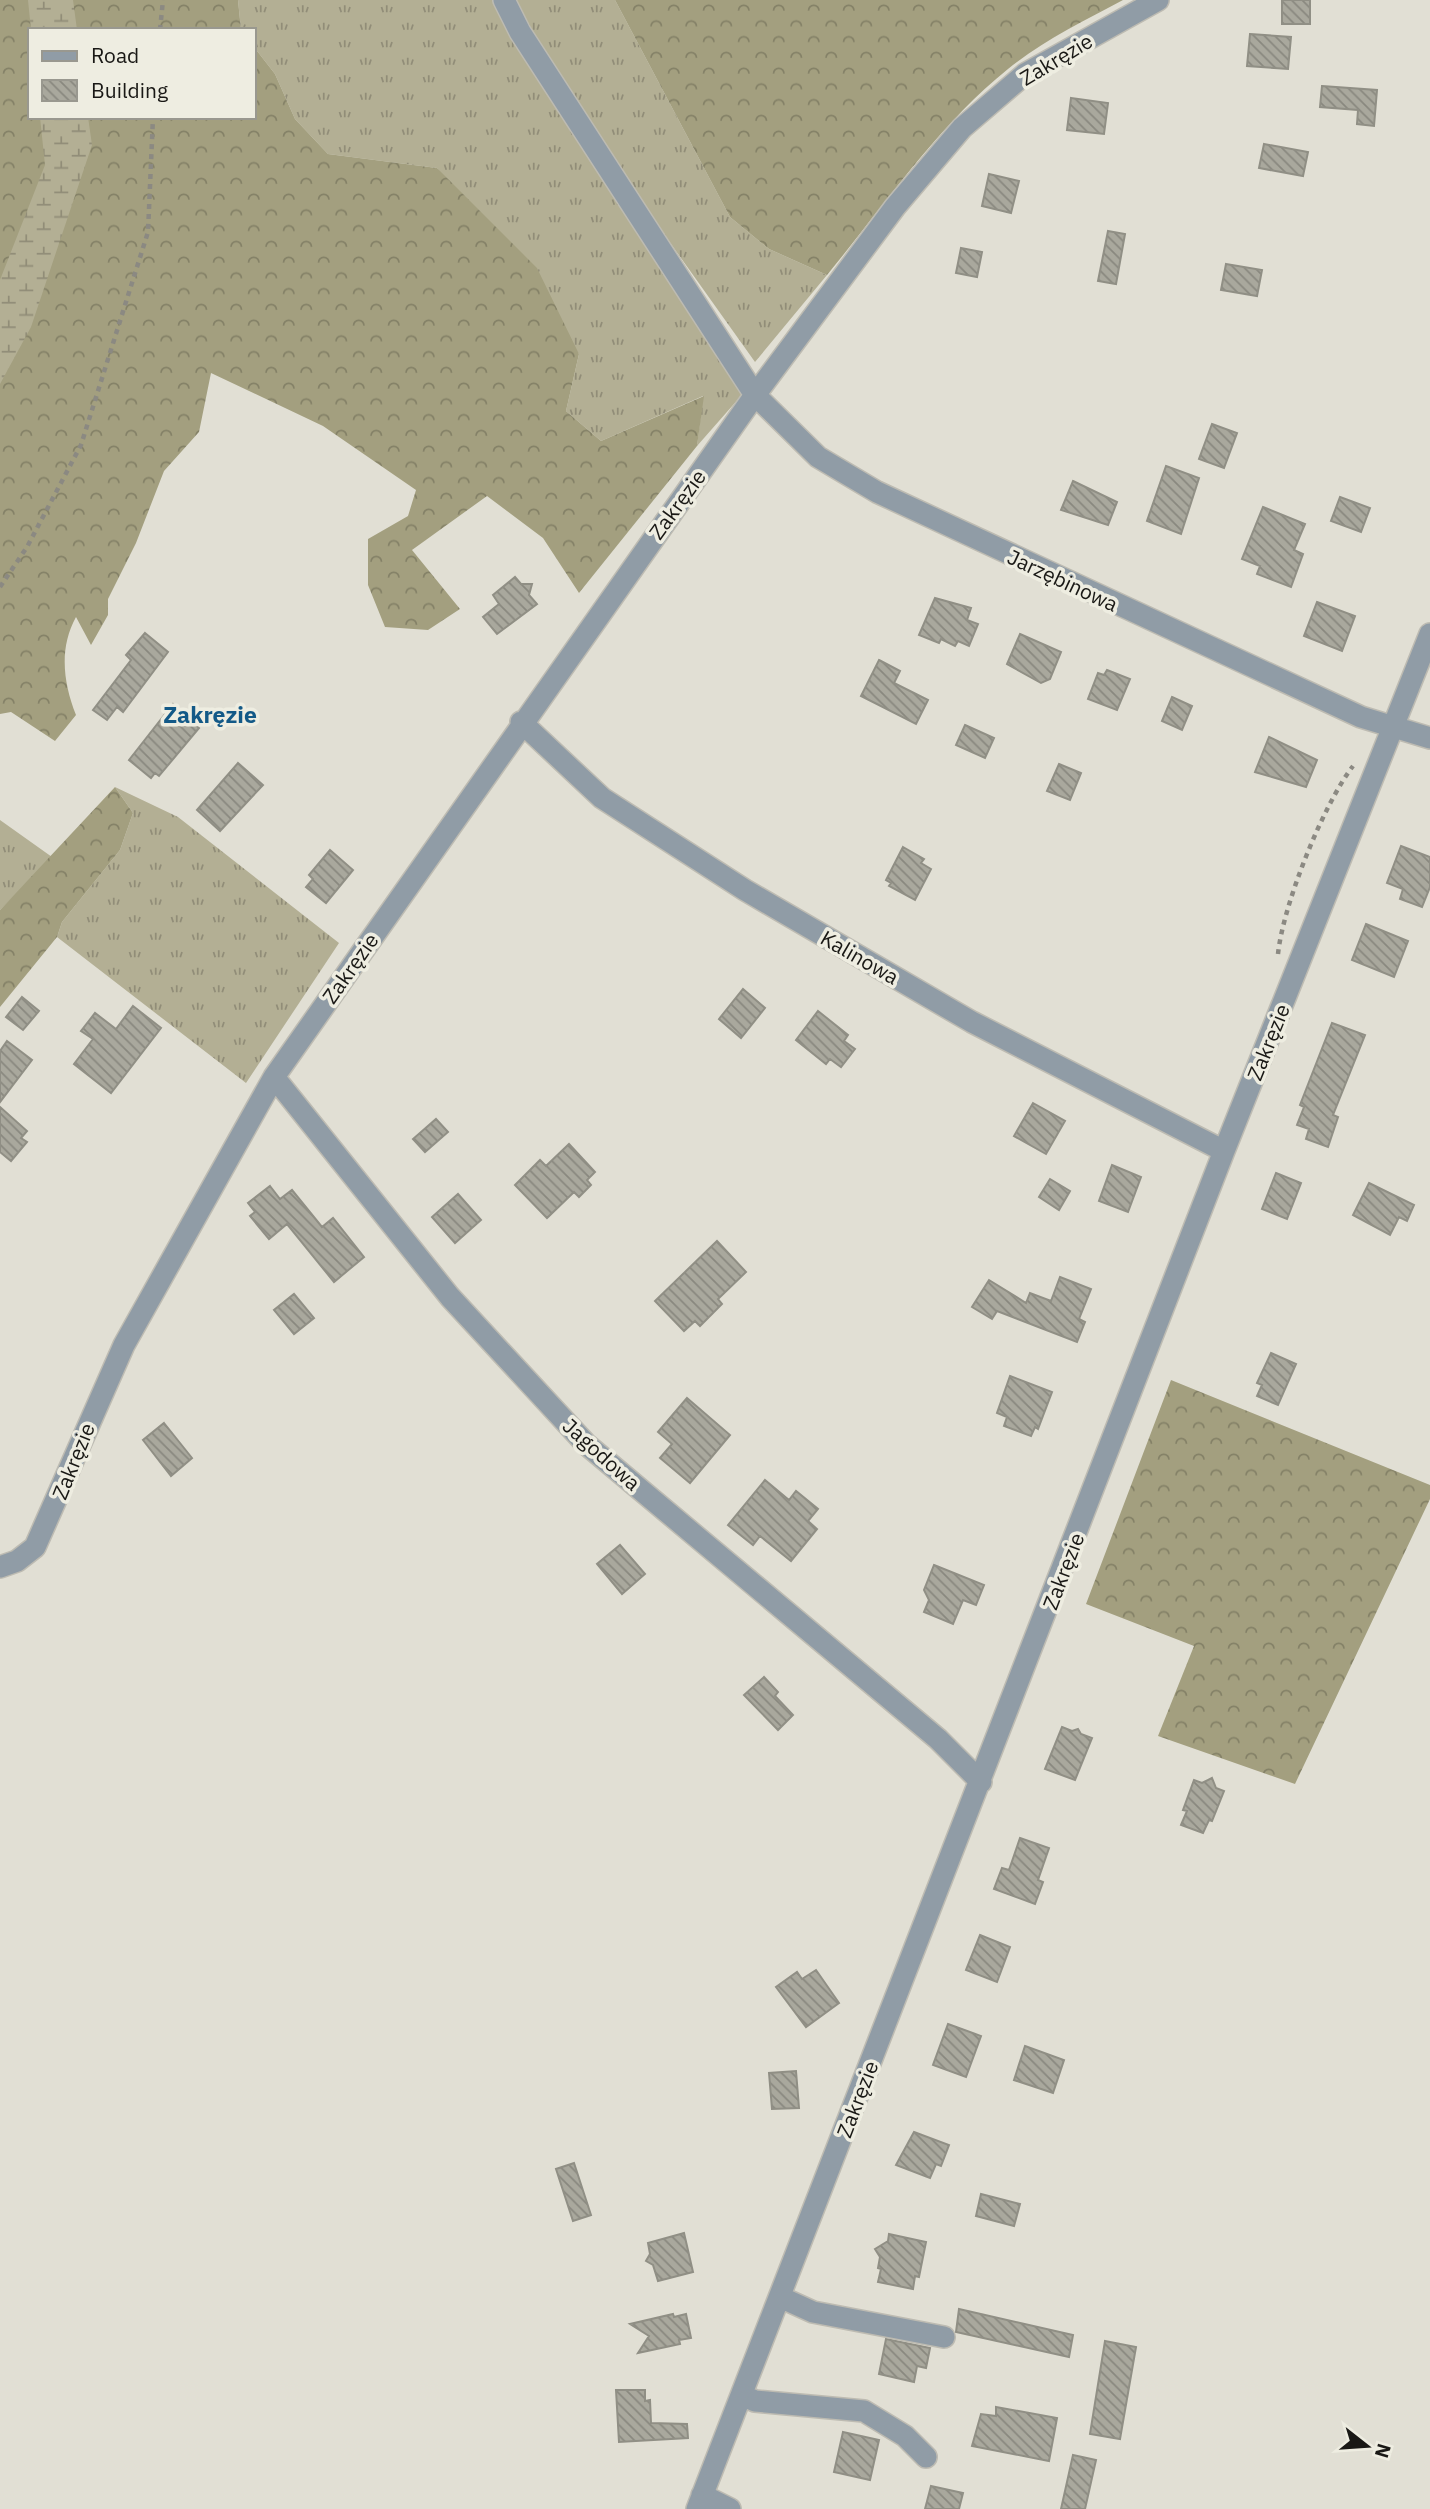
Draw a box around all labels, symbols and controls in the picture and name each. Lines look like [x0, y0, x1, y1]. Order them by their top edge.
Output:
street label: Zakręzie [1014, 26, 1098, 92]
legend [28, 28, 256, 119]
text: Road [91, 41, 139, 69]
text: Building [91, 76, 168, 104]
street label: Zakręzie [642, 463, 712, 545]
street label: Jarzębinowa [1003, 542, 1123, 618]
district label: Zakręzie [163, 699, 257, 729]
street label: Kalinowa [816, 923, 904, 991]
street label: Zakręzie [316, 927, 384, 1009]
street label: Zakręzie [1240, 1000, 1296, 1084]
street label: Jagodowa [557, 1412, 647, 1496]
street label: Zakręzie [45, 1419, 101, 1503]
street label: Zakręzie [1036, 1529, 1090, 1613]
street label: Zakręzie [830, 2057, 884, 2141]
north arrow [1332, 2411, 1402, 2481]
text: N [1370, 2441, 1397, 2461]

